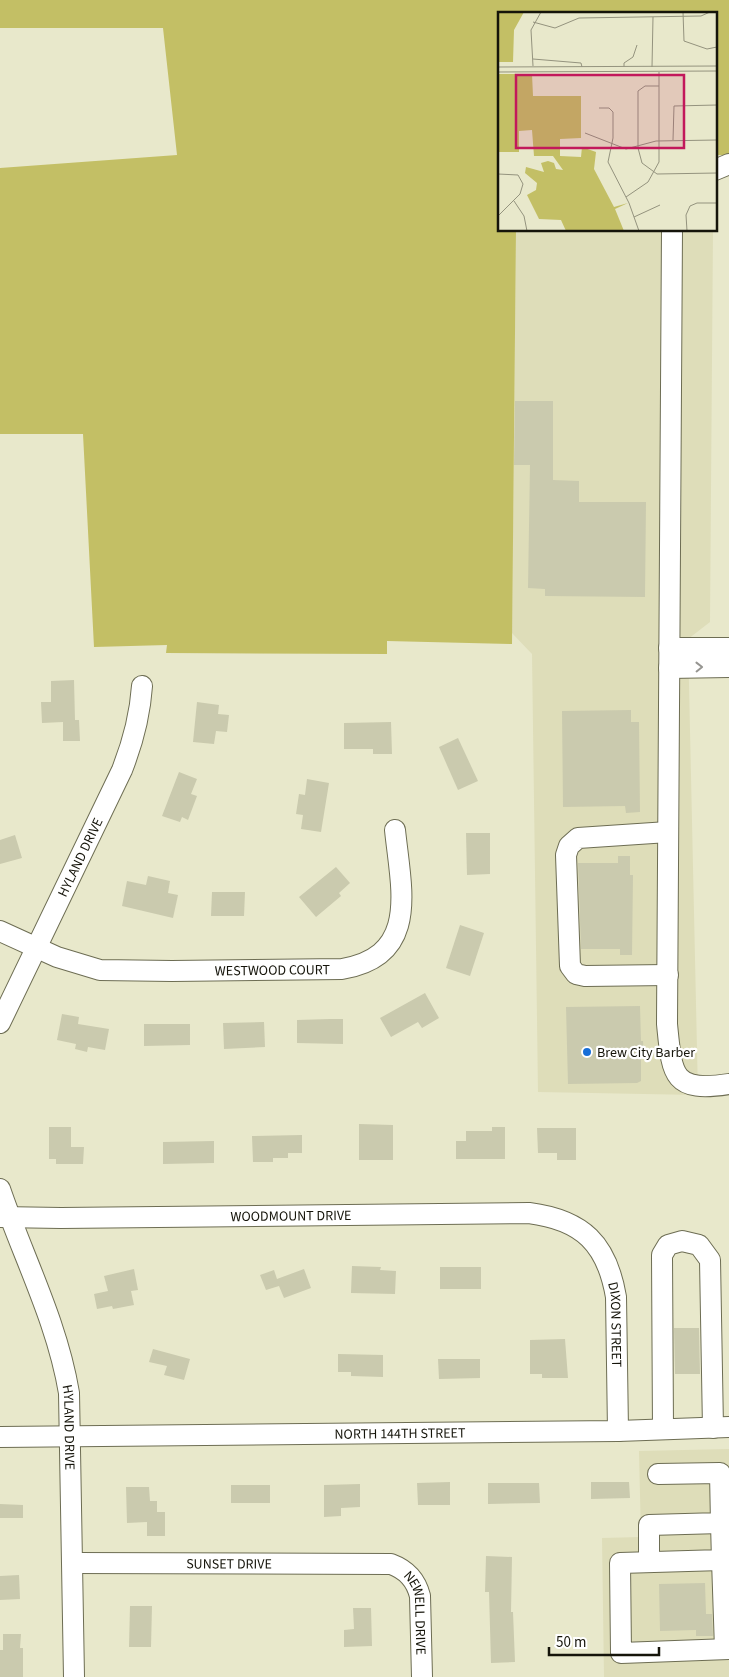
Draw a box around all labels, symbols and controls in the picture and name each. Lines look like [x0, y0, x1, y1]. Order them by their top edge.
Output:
inset map [498, 12, 716, 231]
one-way arrow [695, 662, 703, 673]
street label: HYLAND DRIVE [53, 815, 108, 901]
street label: WESTWOOD COURT [215, 960, 331, 981]
place label: Brew City Barber [597, 1043, 695, 1063]
marker: Brew City Barber [581, 1046, 593, 1058]
street label: WOODMOUNT DRIVE [230, 1206, 352, 1227]
street label: DIXON STREET [602, 1280, 626, 1368]
street label: HYLAND DRIVE [57, 1383, 79, 1470]
street label: NORTH 144TH STREET [334, 1423, 466, 1445]
street label: SUNSET DRIVE [186, 1554, 272, 1575]
street label: NEWELL DRIVE [399, 1567, 430, 1655]
scale bar [549, 1624, 659, 1656]
text: 50 m [556, 1632, 586, 1653]

